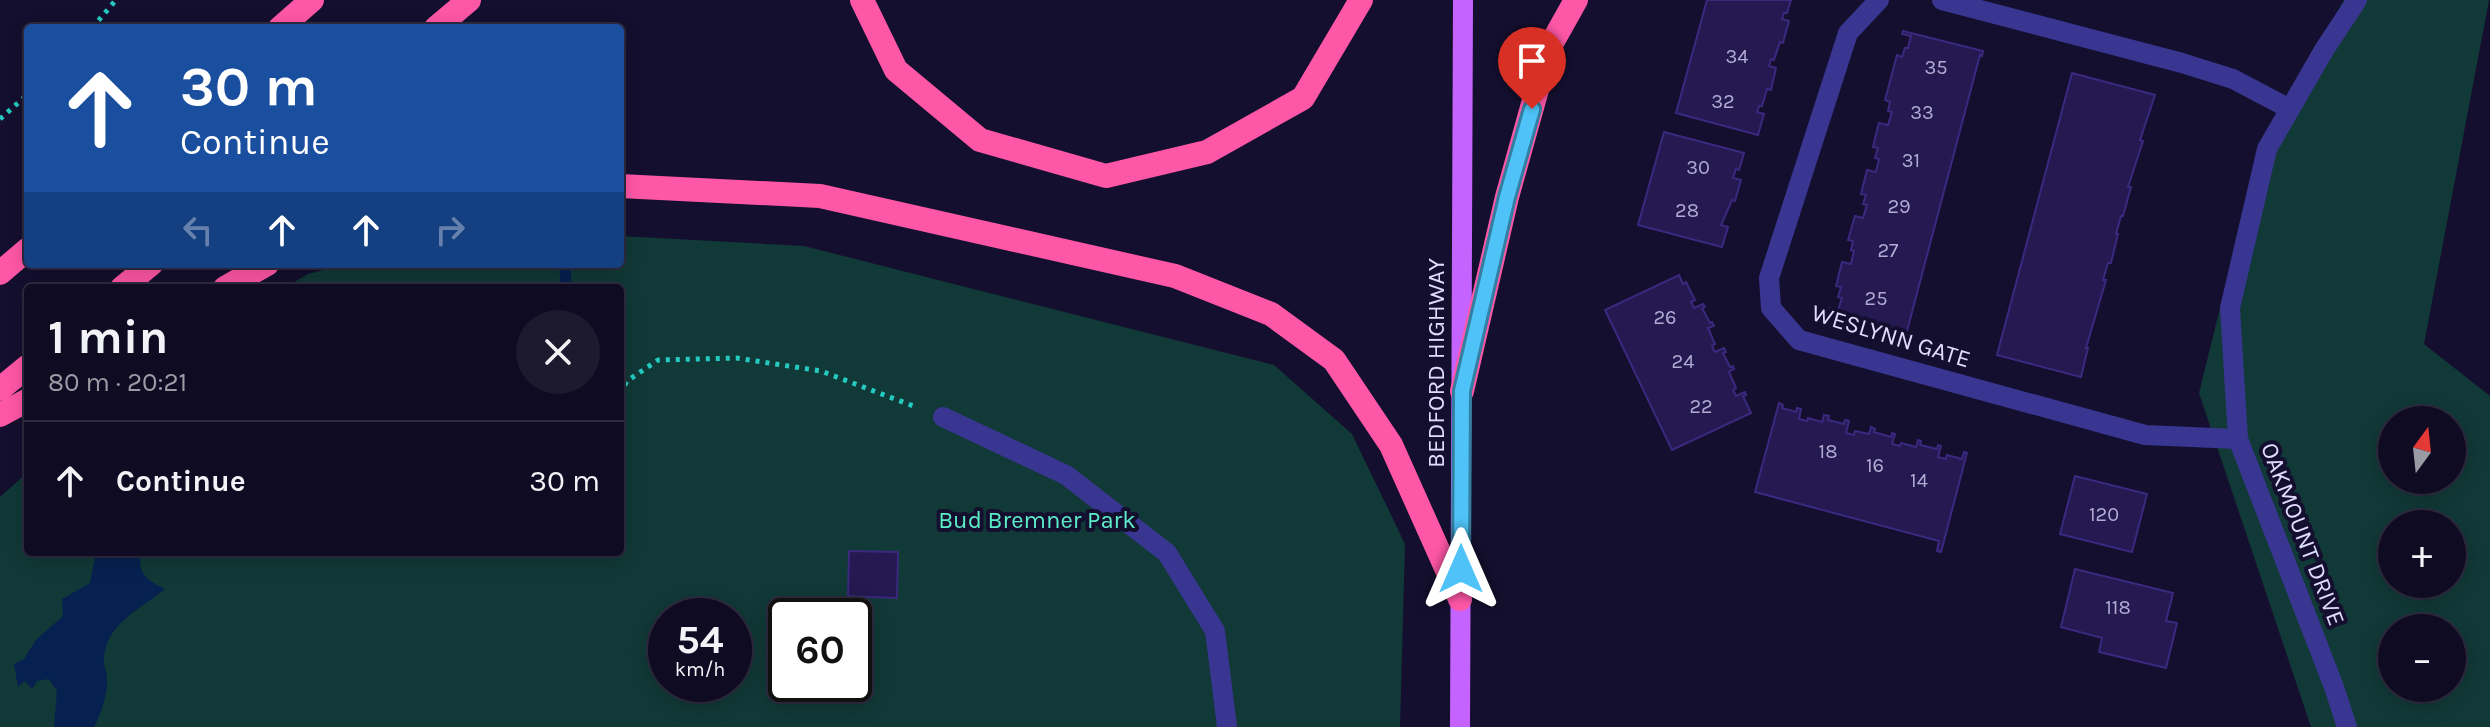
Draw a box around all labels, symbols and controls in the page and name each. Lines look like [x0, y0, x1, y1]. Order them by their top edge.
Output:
pin [1498, 27, 1566, 109]
icon: arrive [1510, 39, 1554, 83]
house number: 34 [1726, 45, 1748, 68]
text: 30 m [180, 54, 318, 119]
icon: ahead [48, 56, 152, 160]
house number: 35 [1924, 56, 1948, 79]
house number: 32 [1711, 90, 1735, 113]
house number: 33 [1910, 101, 1934, 124]
text: Continue [180, 121, 330, 163]
house number: 31 [1902, 149, 1920, 172]
house number: 30 [1686, 156, 1710, 179]
house number: 29 [1887, 195, 1911, 218]
house number: 28 [1675, 199, 1699, 222]
icon: left [176, 208, 220, 252]
icon: ahead [260, 208, 304, 252]
icon: ahead [344, 208, 388, 252]
icon: right [428, 208, 472, 252]
house number: 27 [1878, 239, 1899, 262]
street label: BEDFORD HIGHWAY [1422, 258, 1450, 468]
house number: 25 [1865, 287, 1887, 310]
street label: WESLYNN GATE [1808, 299, 1974, 373]
house number: 26 [1653, 306, 1677, 329]
text: 1 min [48, 309, 168, 365]
button: close [516, 310, 600, 394]
house number: 24 [1672, 350, 1694, 373]
text: 80 m · 20:21 [48, 367, 187, 398]
house number: 22 [1689, 395, 1713, 418]
north arrow [2378, 406, 2466, 494]
map controls [2378, 406, 2466, 702]
street label: OAKMOUNT DRIVE [2255, 439, 2351, 629]
house number: 18 [1819, 440, 1837, 463]
house number: 16 [1866, 454, 1884, 477]
icon: ahead [48, 459, 92, 503]
text: Continue [116, 463, 246, 499]
text: 30 m [529, 463, 600, 499]
house number: 14 [1910, 469, 1928, 492]
house number: 120 [2089, 503, 2119, 526]
park label: Bud Bremner Park [938, 506, 1136, 534]
button: + [2378, 510, 2466, 598]
position arrow [1419, 527, 1503, 611]
house number: 118 [2105, 596, 2131, 619]
speed limit sign: 60 [768, 598, 872, 702]
button: − [2378, 614, 2466, 702]
text: 54 [676, 616, 724, 663]
text: km/h [675, 658, 725, 681]

